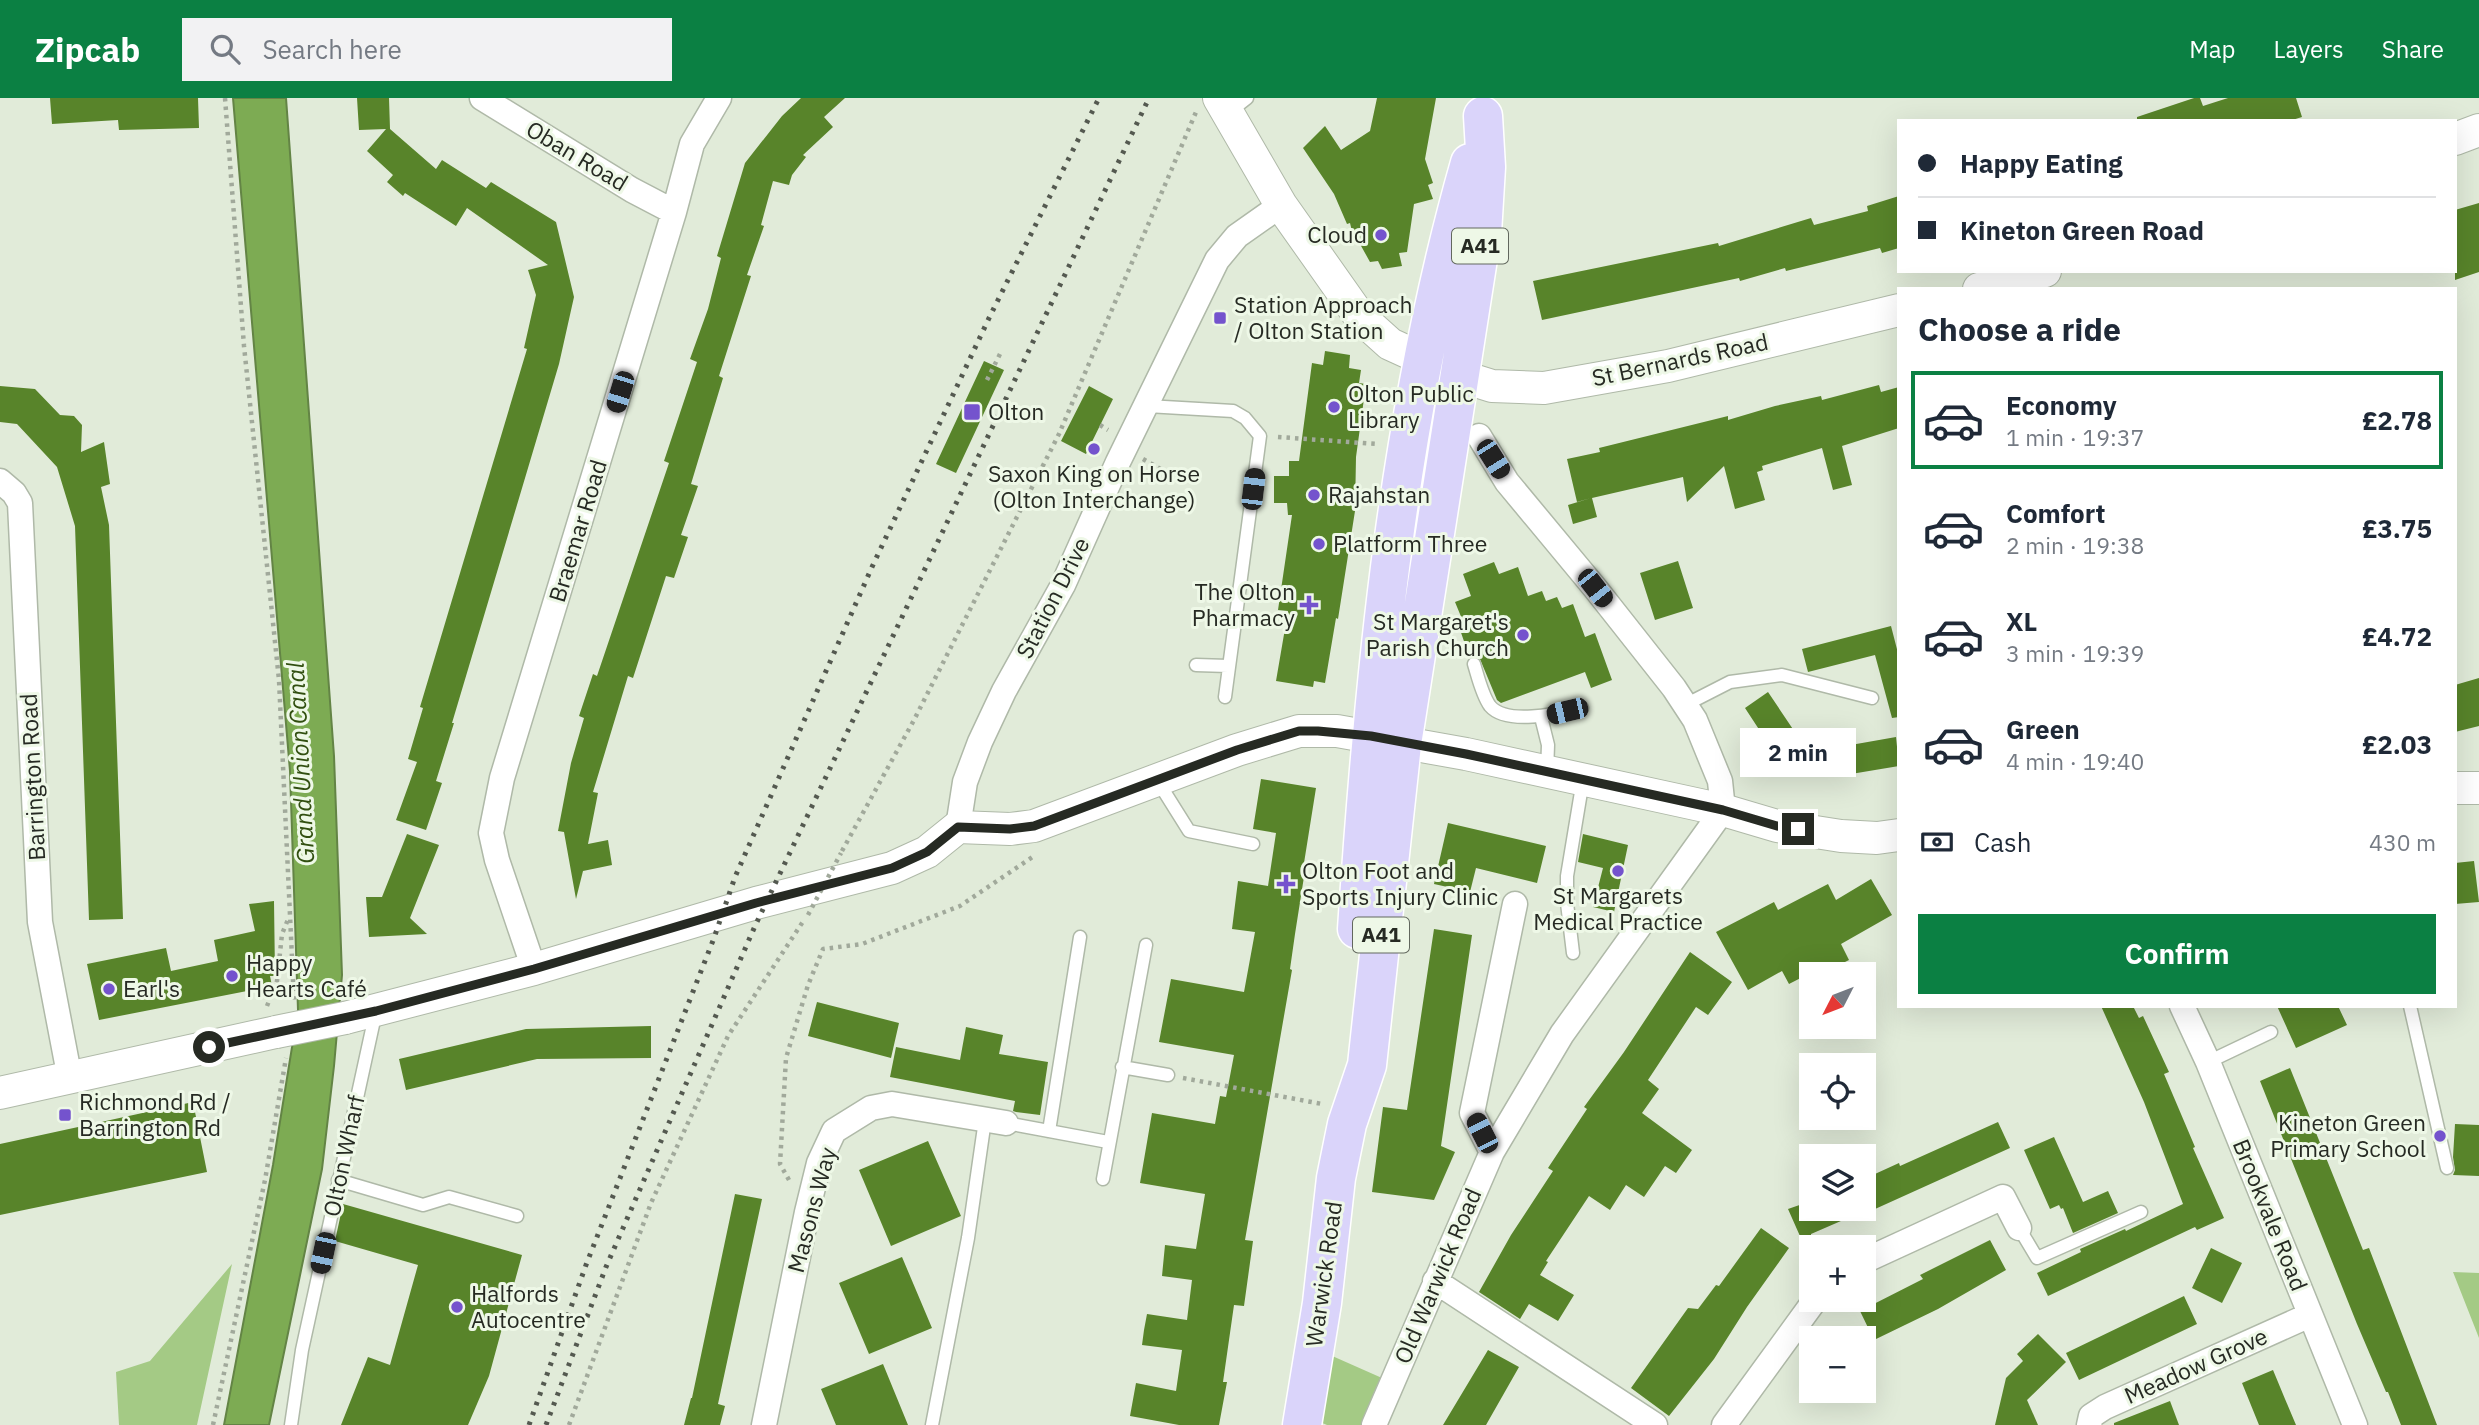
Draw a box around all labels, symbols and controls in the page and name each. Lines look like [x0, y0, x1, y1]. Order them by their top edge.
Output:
search box [182, 18, 672, 81]
text: Zipcab [35, 28, 140, 71]
icon: search [206, 30, 244, 68]
text: Search here [262, 32, 402, 66]
text: Map [2189, 33, 2236, 65]
text: Layers [2274, 33, 2344, 65]
text: Share [2382, 33, 2444, 65]
street label: Oban Road [521, 113, 634, 197]
text: Happy Eating [1960, 146, 2123, 180]
text: Kineton Green Road [1960, 213, 2204, 247]
place label: Cloud [1307, 219, 1367, 249]
marker: Cloud [1373, 227, 1389, 243]
road number: A41 [1452, 228, 1508, 264]
place label: Station Approach / Olton Station [1234, 289, 1412, 345]
text: Choose a ride [1918, 308, 2121, 350]
marker: Station Approach / Olton Station [1212, 310, 1228, 326]
street label: St Bernards Road [1589, 326, 1771, 392]
car [604, 369, 637, 415]
place label: Olton Public Library [1348, 378, 1474, 434]
text: Economy [2006, 388, 2117, 422]
icon: car [1922, 389, 1985, 452]
place label: Olton [988, 396, 1044, 426]
marker: Olton Public Library [1326, 399, 1342, 415]
marker: Olton [962, 402, 982, 422]
text: £2.78 [2362, 403, 2432, 437]
text: 1 min · 19:37 [2006, 422, 2144, 452]
car [1473, 436, 1514, 482]
marker: Saxon King on Horse (Olton Interchange) [1086, 441, 1102, 457]
street label: Braemar Road [541, 456, 613, 606]
place label: Saxon King on Horse (Olton Interchange) [988, 458, 1200, 514]
car [1241, 467, 1266, 511]
place label: Rajahstan [1328, 479, 1430, 509]
marker: Rajahstan [1306, 487, 1322, 503]
text: Comfort [2006, 496, 2105, 530]
icon: car [1922, 497, 1985, 560]
text: £3.75 [2362, 511, 2432, 545]
place label: Platform Three [1333, 528, 1487, 558]
text: 2 min · 19:38 [2006, 530, 2144, 560]
street label: Station Drive [1009, 532, 1096, 663]
marker: Platform Three [1311, 536, 1327, 552]
car [1574, 565, 1617, 611]
place label: The Olton Pharmacy [1192, 576, 1296, 632]
marker: The Olton Pharmacy [1301, 597, 1317, 613]
text: XL [2006, 604, 2037, 638]
icon: car [1922, 605, 1985, 668]
place label: St Margaret's Parish Church [1366, 606, 1509, 662]
text: £4.72 [2362, 619, 2432, 653]
marker: St Margaret's Parish Church [1515, 627, 1531, 643]
text: 3 min · 19:39 [2006, 638, 2144, 668]
water label: Grand Union Canal [279, 661, 321, 865]
street label: Barrington Road [13, 693, 51, 861]
car [1545, 696, 1590, 726]
text: Green [2006, 712, 2080, 746]
icon: car [1922, 713, 1985, 776]
text: £2.03 [2362, 727, 2432, 761]
callout: 2 min [1740, 728, 1856, 776]
text: 2 min [1768, 737, 1828, 767]
text: 4 min · 19:40 [2006, 746, 2144, 776]
route end [1782, 813, 1814, 845]
icon: cash [1918, 823, 1956, 861]
text: Cash [1974, 825, 2031, 859]
text: 430 m [2369, 827, 2436, 857]
place label: Olton Foot and Sports Injury Clinic [1302, 855, 1498, 911]
marker: St Margarets Medical Practice [1610, 863, 1626, 879]
marker: Olton Foot and Sports Injury Clinic [1276, 874, 1296, 894]
place label: St Margarets Medical Practice [1533, 880, 1703, 936]
button: Confirm [1918, 914, 2436, 994]
road number: A41 [1353, 918, 1409, 952]
place label: Happy Hearts Café [246, 947, 367, 1003]
north arrow [1799, 962, 1876, 1040]
map controls [1799, 962, 1876, 1403]
marker: Happy Hearts Café [224, 968, 240, 984]
place label: Earl's [123, 973, 180, 1003]
marker: Earl's [101, 981, 117, 997]
route start [193, 1031, 225, 1063]
button: locate [1799, 1053, 1876, 1130]
place label: Richmond Rd / Barrington Rd [79, 1086, 231, 1142]
street label: Olton Wharf [315, 1092, 371, 1219]
marker: Richmond Rd / Barrington Rd [57, 1107, 73, 1123]
place label: Kineton Green Primary School [2270, 1107, 2426, 1163]
car [1464, 1110, 1501, 1156]
marker: Kineton Green Primary School [2432, 1128, 2448, 1144]
street label: Brookvale Road [2227, 1134, 2315, 1295]
street label: Masons Way [780, 1143, 842, 1276]
button: layers [1799, 1144, 1876, 1221]
street label: Old Warwick Road [1387, 1183, 1488, 1368]
street label: Warwick Road [1298, 1199, 1348, 1348]
car [309, 1230, 338, 1276]
button: + [1799, 1235, 1876, 1312]
place label: Halfords Autocentre [471, 1278, 586, 1334]
marker: Halfords Autocentre [449, 1299, 465, 1315]
street label: Meadow Grove [2119, 1320, 2272, 1410]
button: − [1799, 1326, 1876, 1403]

